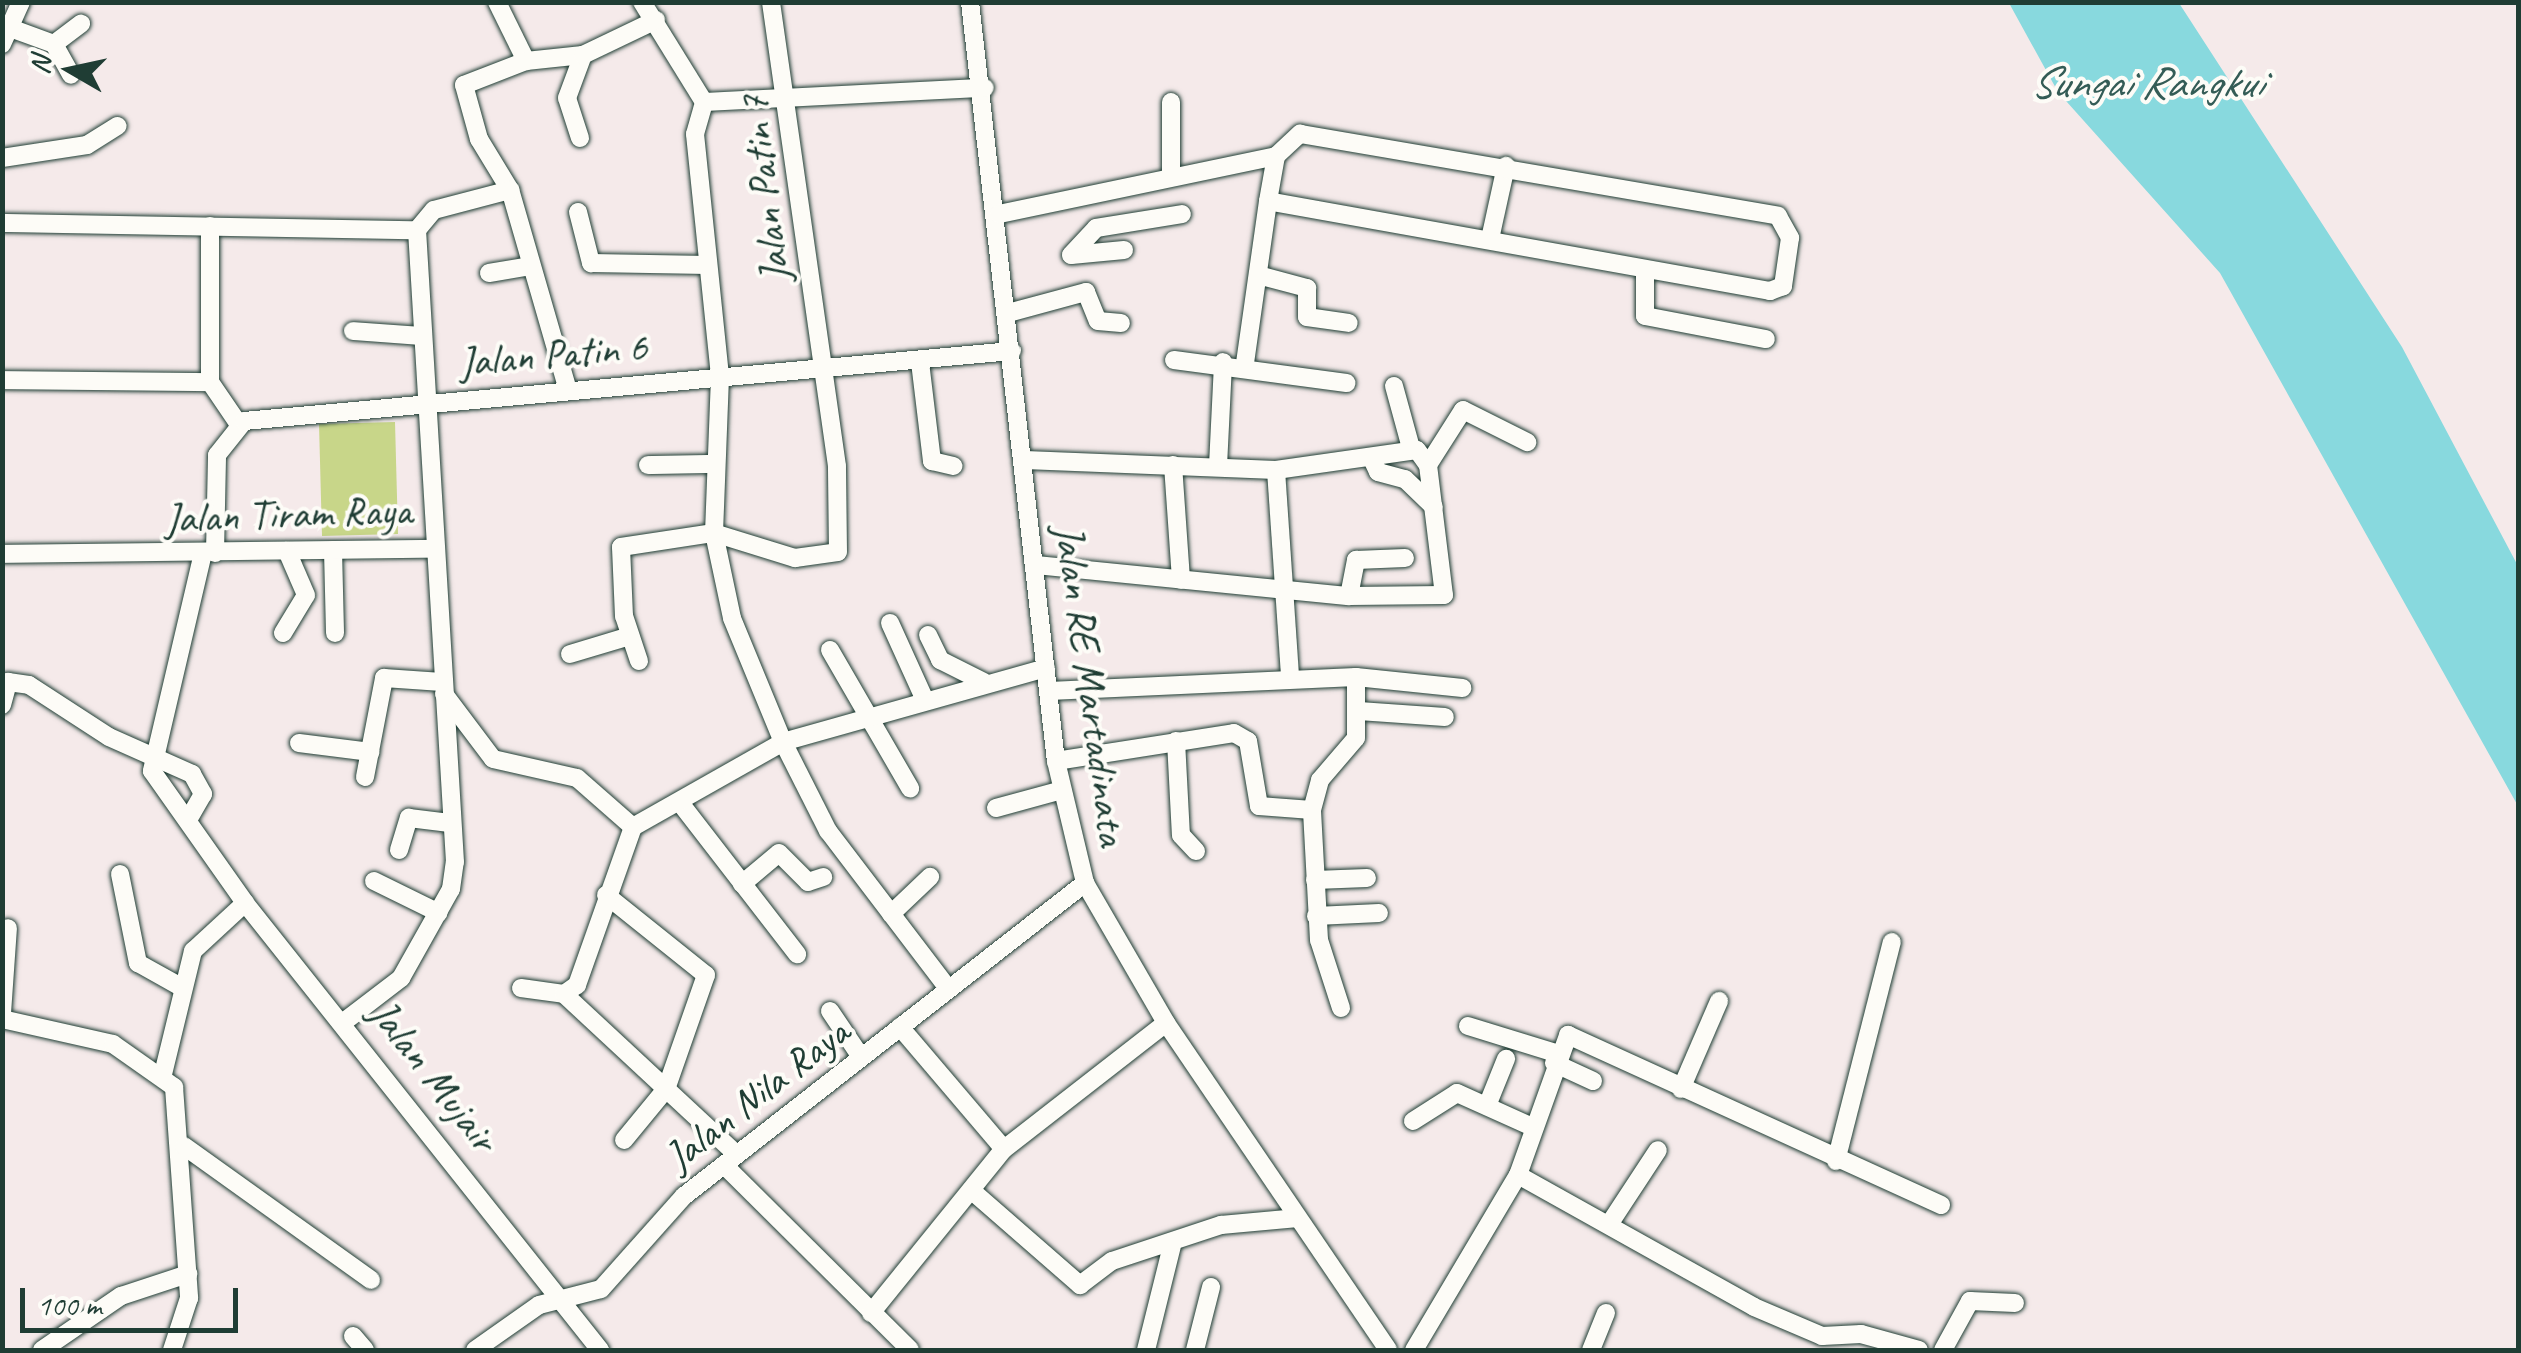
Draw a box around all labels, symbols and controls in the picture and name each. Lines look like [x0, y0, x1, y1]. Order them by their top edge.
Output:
north arrow [20, 20, 120, 120]
text: N [21, 54, 59, 77]
water label: Sungai Rangkui [2030, 56, 2262, 110]
street label: Jalan Patin 7 [728, 92, 802, 286]
street label: Jalan Patin 6 [456, 322, 650, 388]
street label: Jalan Tiram Raya [162, 485, 414, 545]
street label: Jalan RE Martadinata [1042, 521, 1138, 849]
street label: Jalan Mujair [358, 991, 508, 1161]
street label: Jalan Nila Raya [654, 1007, 860, 1183]
scale bar [25, 1268, 242, 1330]
text: 100 m [37, 1286, 102, 1324]

